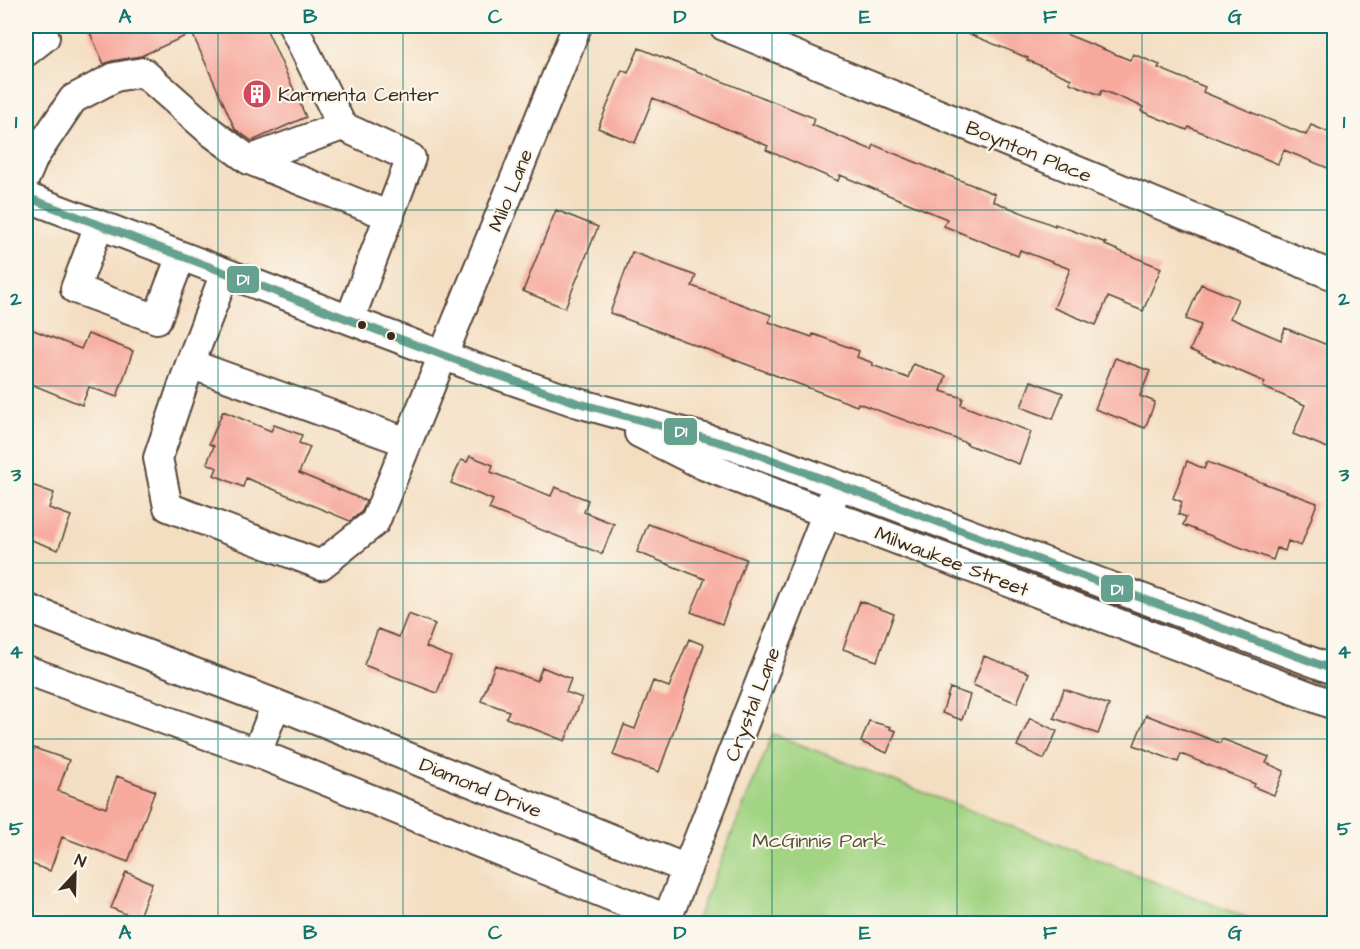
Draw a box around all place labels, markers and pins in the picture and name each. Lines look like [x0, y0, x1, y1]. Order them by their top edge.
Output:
building icon: Karmenta Center [241, 78, 273, 110]
place label: Karmenta Center [278, 81, 439, 109]
unlabelled marker [356, 319, 368, 331]
unlabelled marker [385, 330, 397, 342]

